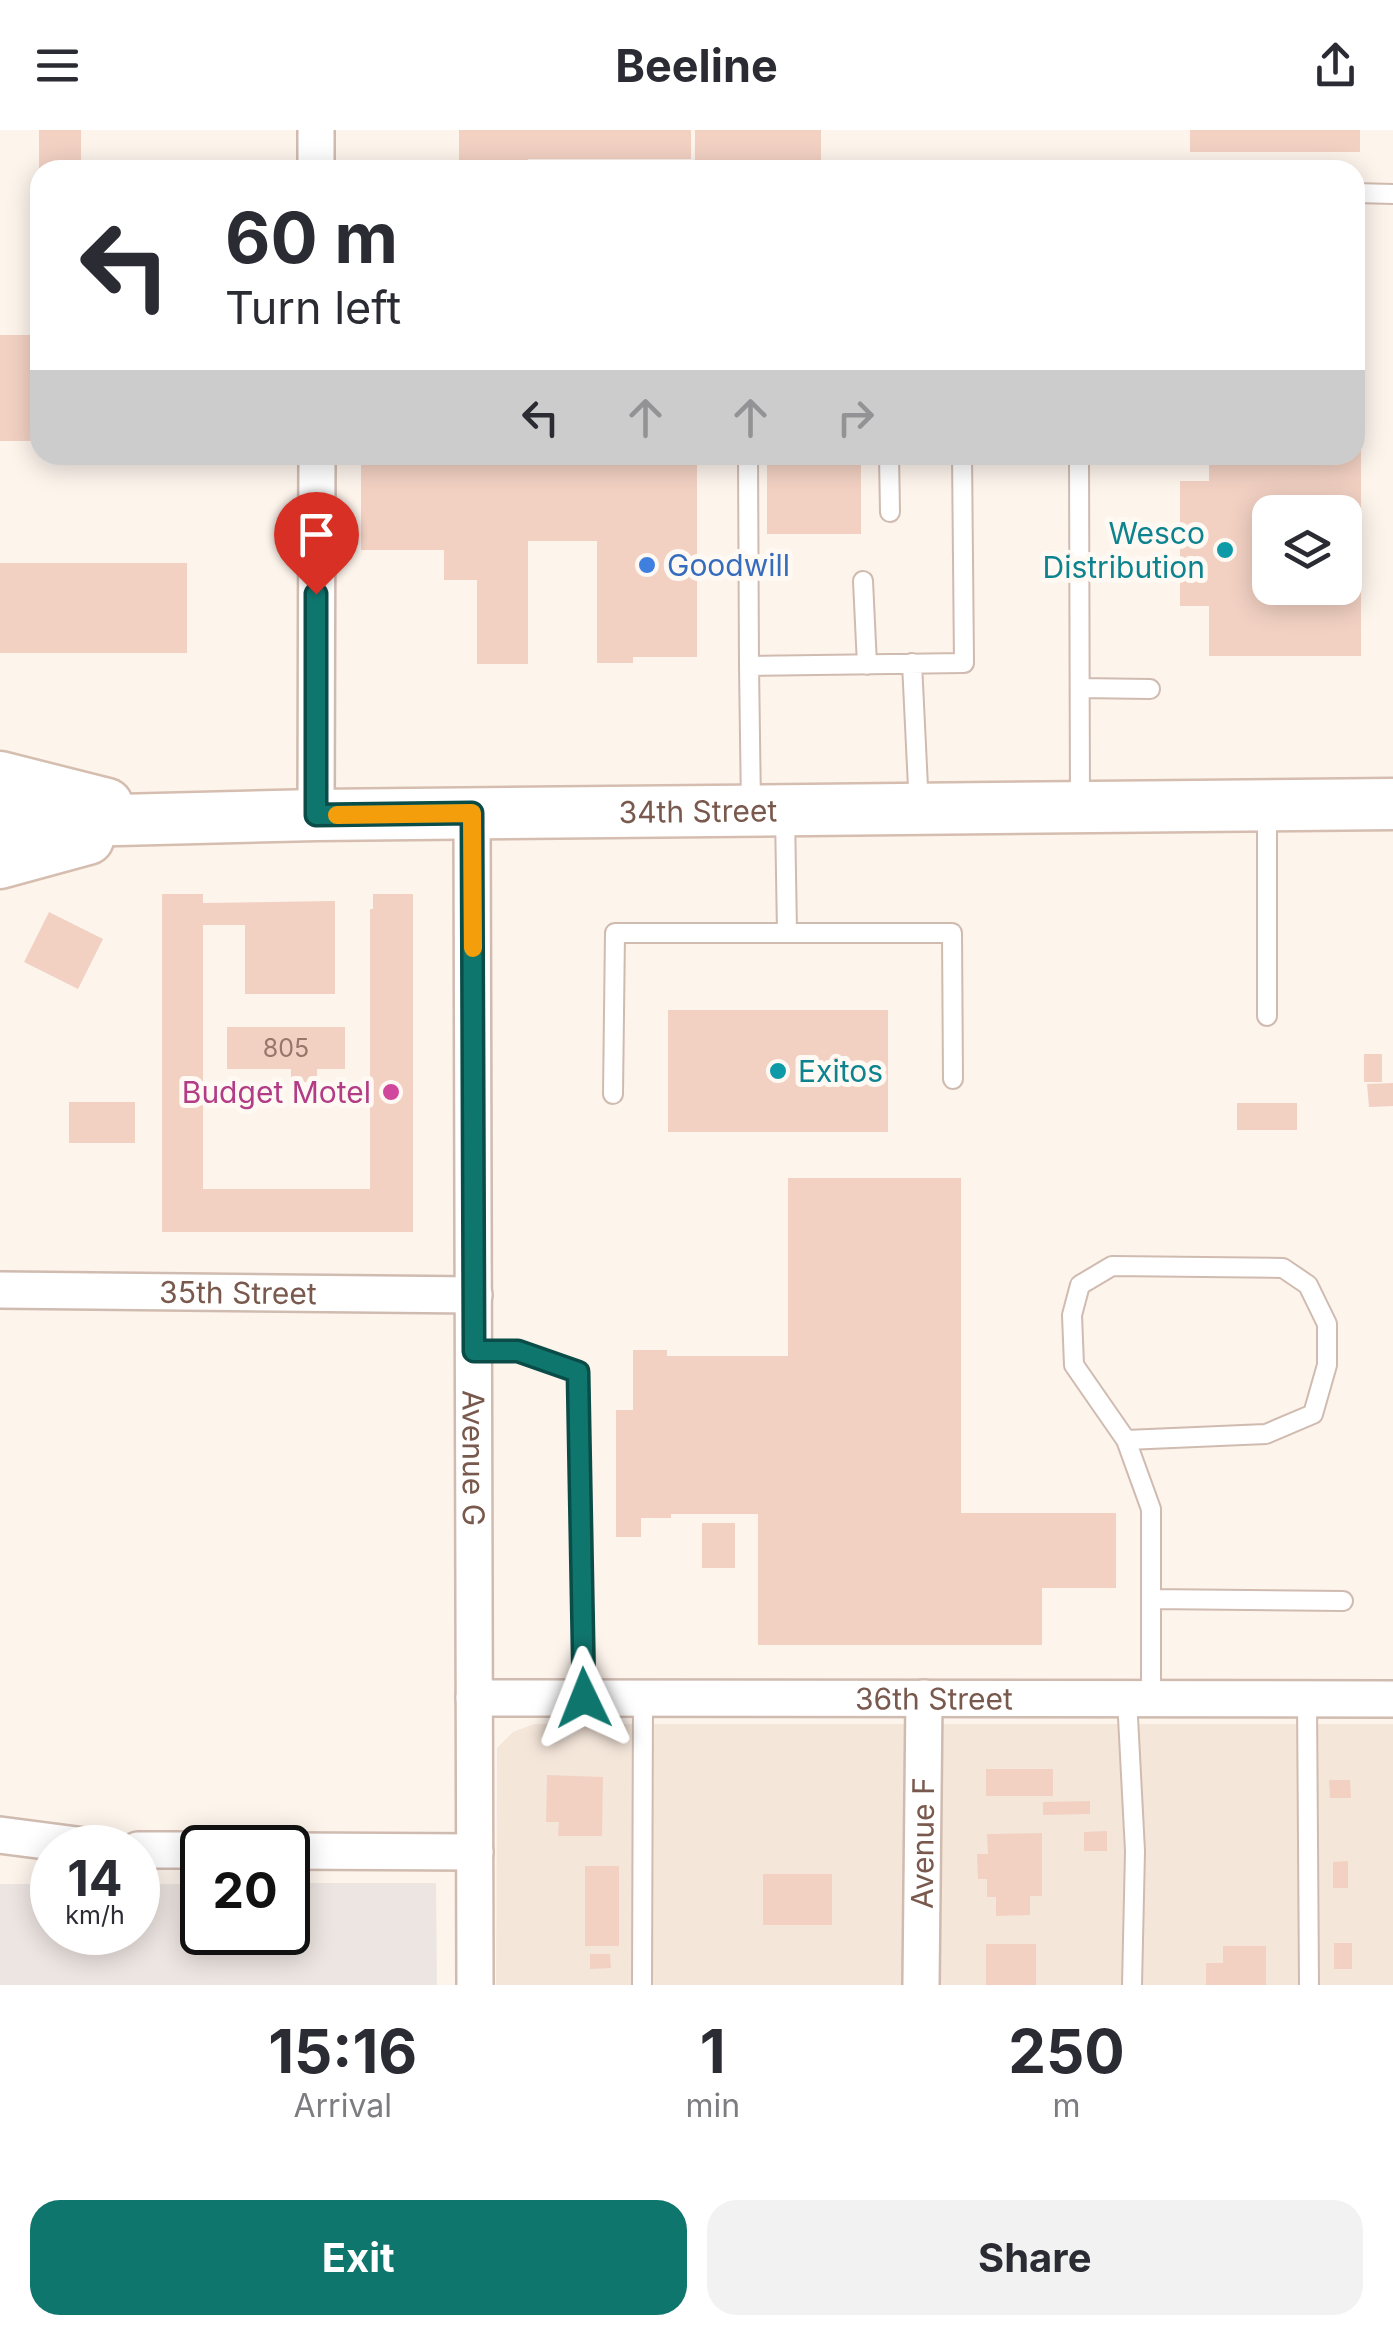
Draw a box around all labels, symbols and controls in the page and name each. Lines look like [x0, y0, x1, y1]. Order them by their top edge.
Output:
icon: menu [30, 38, 85, 93]
text: Beeline [615, 38, 778, 93]
icon: share [1308, 38, 1363, 93]
text: 60 m [225, 195, 398, 280]
icon: left [60, 200, 190, 330]
text: Turn left [225, 280, 401, 335]
icon: left [513, 390, 568, 445]
icon: ahead [618, 390, 673, 445]
icon: ahead [723, 390, 778, 445]
icon: right [828, 390, 883, 445]
pin [274, 492, 359, 595]
map controls [1252, 495, 1362, 605]
button: layers [1252, 495, 1362, 605]
icon: arrive [289, 507, 344, 562]
place label: Wesco Distribution [1043, 515, 1205, 585]
marker: Wesco Distribution [1214, 539, 1236, 561]
place label: Goodwill [667, 547, 790, 583]
marker: Goodwill [636, 554, 658, 576]
street label: 34th Street [618, 792, 778, 830]
house number: 805 [263, 1033, 309, 1063]
place label: Exitos [798, 1053, 883, 1089]
marker: Exitos [767, 1060, 789, 1082]
place label: Budget Motel [182, 1074, 371, 1110]
marker: Budget Motel [380, 1081, 402, 1103]
street label: 35th Street [159, 1274, 317, 1311]
street label: Avenue G [455, 1390, 492, 1526]
position arrow [532, 1646, 636, 1750]
street label: 36th Street [855, 1680, 1013, 1717]
street label: Avenue F [904, 1777, 941, 1909]
speed limit sign: 20 [180, 1825, 310, 1955]
text: 14 [67, 1848, 123, 1908]
text: km/h [65, 1900, 125, 1930]
text: 15:16 [268, 2015, 417, 2087]
text: 1 [700, 2015, 726, 2087]
text: 250 [1008, 2015, 1125, 2087]
text: Arrival [293, 2086, 392, 2125]
text: min [685, 2086, 740, 2125]
text: m [1052, 2086, 1081, 2125]
button: Exit [30, 2200, 687, 2315]
button: Share [707, 2200, 1363, 2315]

